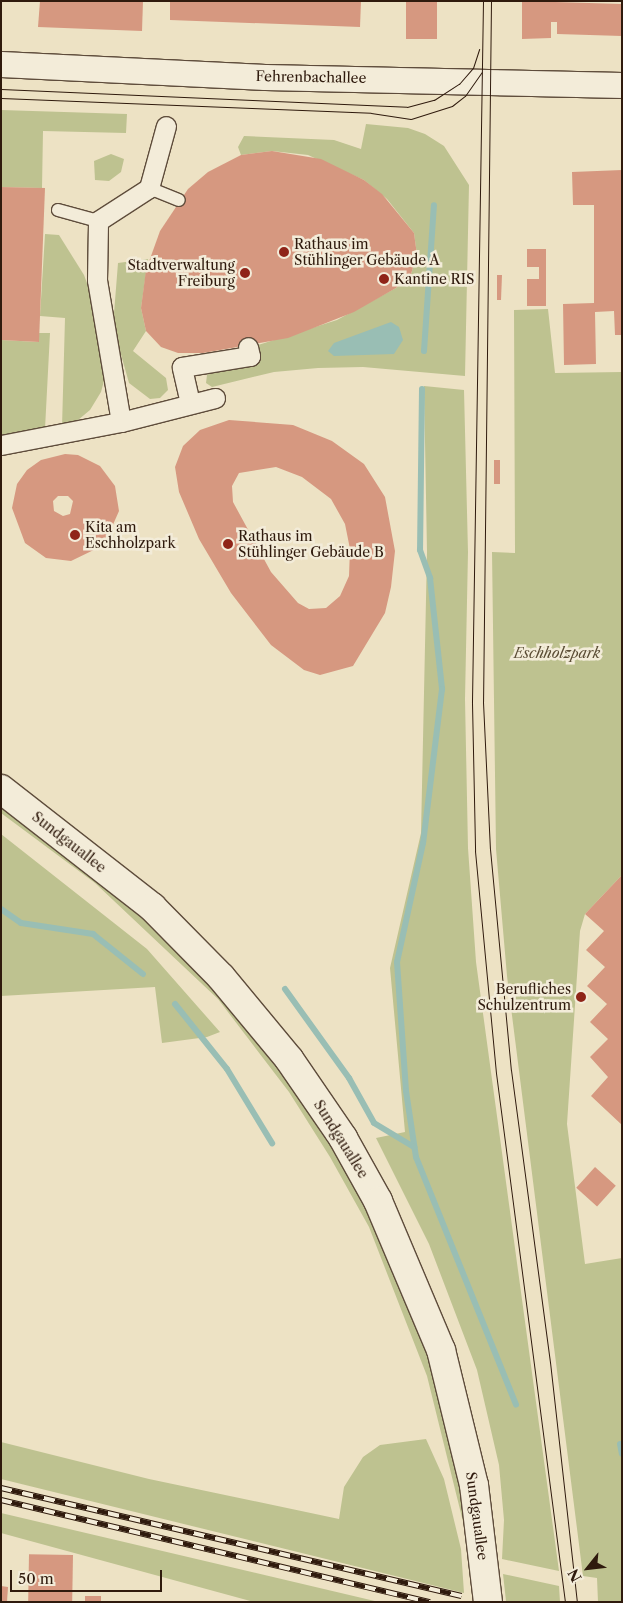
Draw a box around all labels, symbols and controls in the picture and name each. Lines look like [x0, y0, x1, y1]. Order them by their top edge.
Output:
street label: Fehrenbachallee [255, 68, 367, 86]
place label: Rathaus im Stühlinger Gebäude A [294, 236, 441, 268]
marker: Rathaus im Stühlinger Gebäude A [278, 246, 290, 258]
place label: Stadtverwaltung Freiburg [127, 257, 235, 290]
marker: Stadtverwaltung Freiburg [239, 267, 251, 279]
place label: Kantine RIS [394, 271, 474, 287]
marker: Kantine RIS [378, 273, 390, 285]
place label: Kita am Eschholzpark [85, 519, 176, 552]
place label: Rathaus im Stühlinger Gebäude B [238, 528, 384, 560]
marker: Kita am Eschholzpark [69, 529, 81, 541]
marker: Rathaus im Stühlinger Gebäude B [222, 538, 234, 550]
park label: Eschholzpark [514, 645, 600, 661]
street label: Sundgauallee [29, 808, 109, 876]
place label: Berufliches Schulzentrum [477, 981, 571, 1014]
marker: Berufliches Schulzentrum [575, 991, 587, 1003]
street label: Sundgauallee [310, 1097, 372, 1181]
street label: Sundgauallee [462, 1471, 492, 1561]
north arrow [563, 1543, 613, 1593]
scale bar [12, 1560, 165, 1592]
text: N [564, 1566, 586, 1585]
text: 50 m [18, 1569, 54, 1588]

